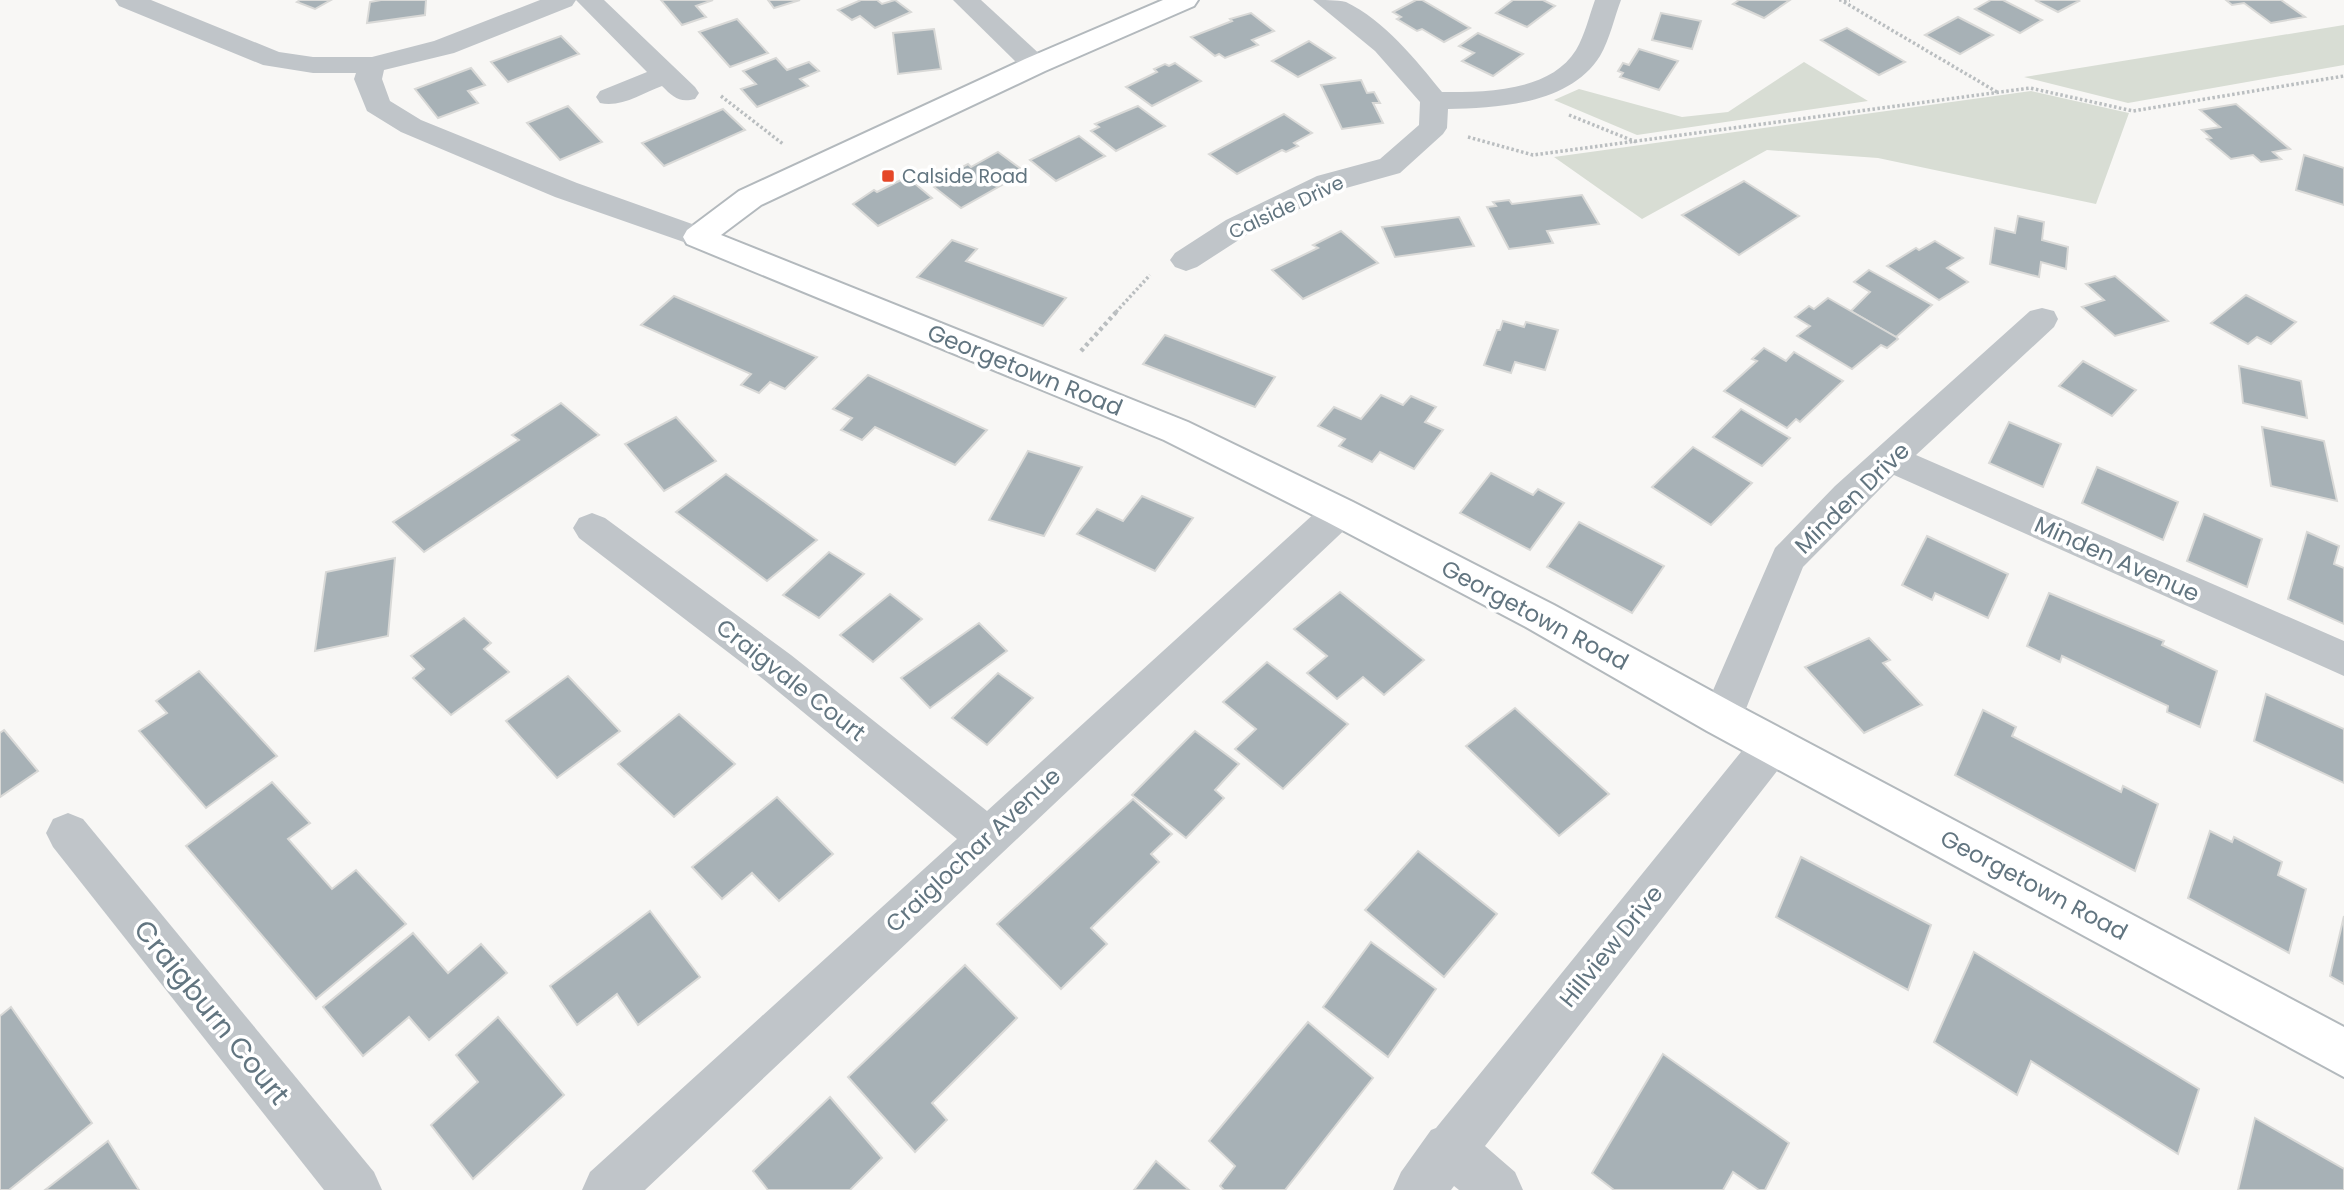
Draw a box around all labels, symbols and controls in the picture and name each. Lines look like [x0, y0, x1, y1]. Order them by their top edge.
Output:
place label: Calside Road [902, 163, 1028, 190]
marker: Calside Road [880, 168, 896, 184]
street label: Calside Drive [1224, 169, 1348, 246]
street label: Georgetown Road [923, 316, 1127, 424]
street label: Minden Drive [1787, 435, 1917, 561]
street label: Minden Avenue [2030, 508, 2204, 610]
street label: Georgetown Road [1436, 552, 1634, 678]
street label: Craigvale Court [710, 611, 872, 749]
street label: Craiglochar Avenue [878, 760, 1068, 940]
street label: Georgetown Road [1935, 822, 2133, 948]
street label: Hillview Drive [1552, 878, 1670, 1014]
street label: Craigburn Court [125, 912, 298, 1113]

